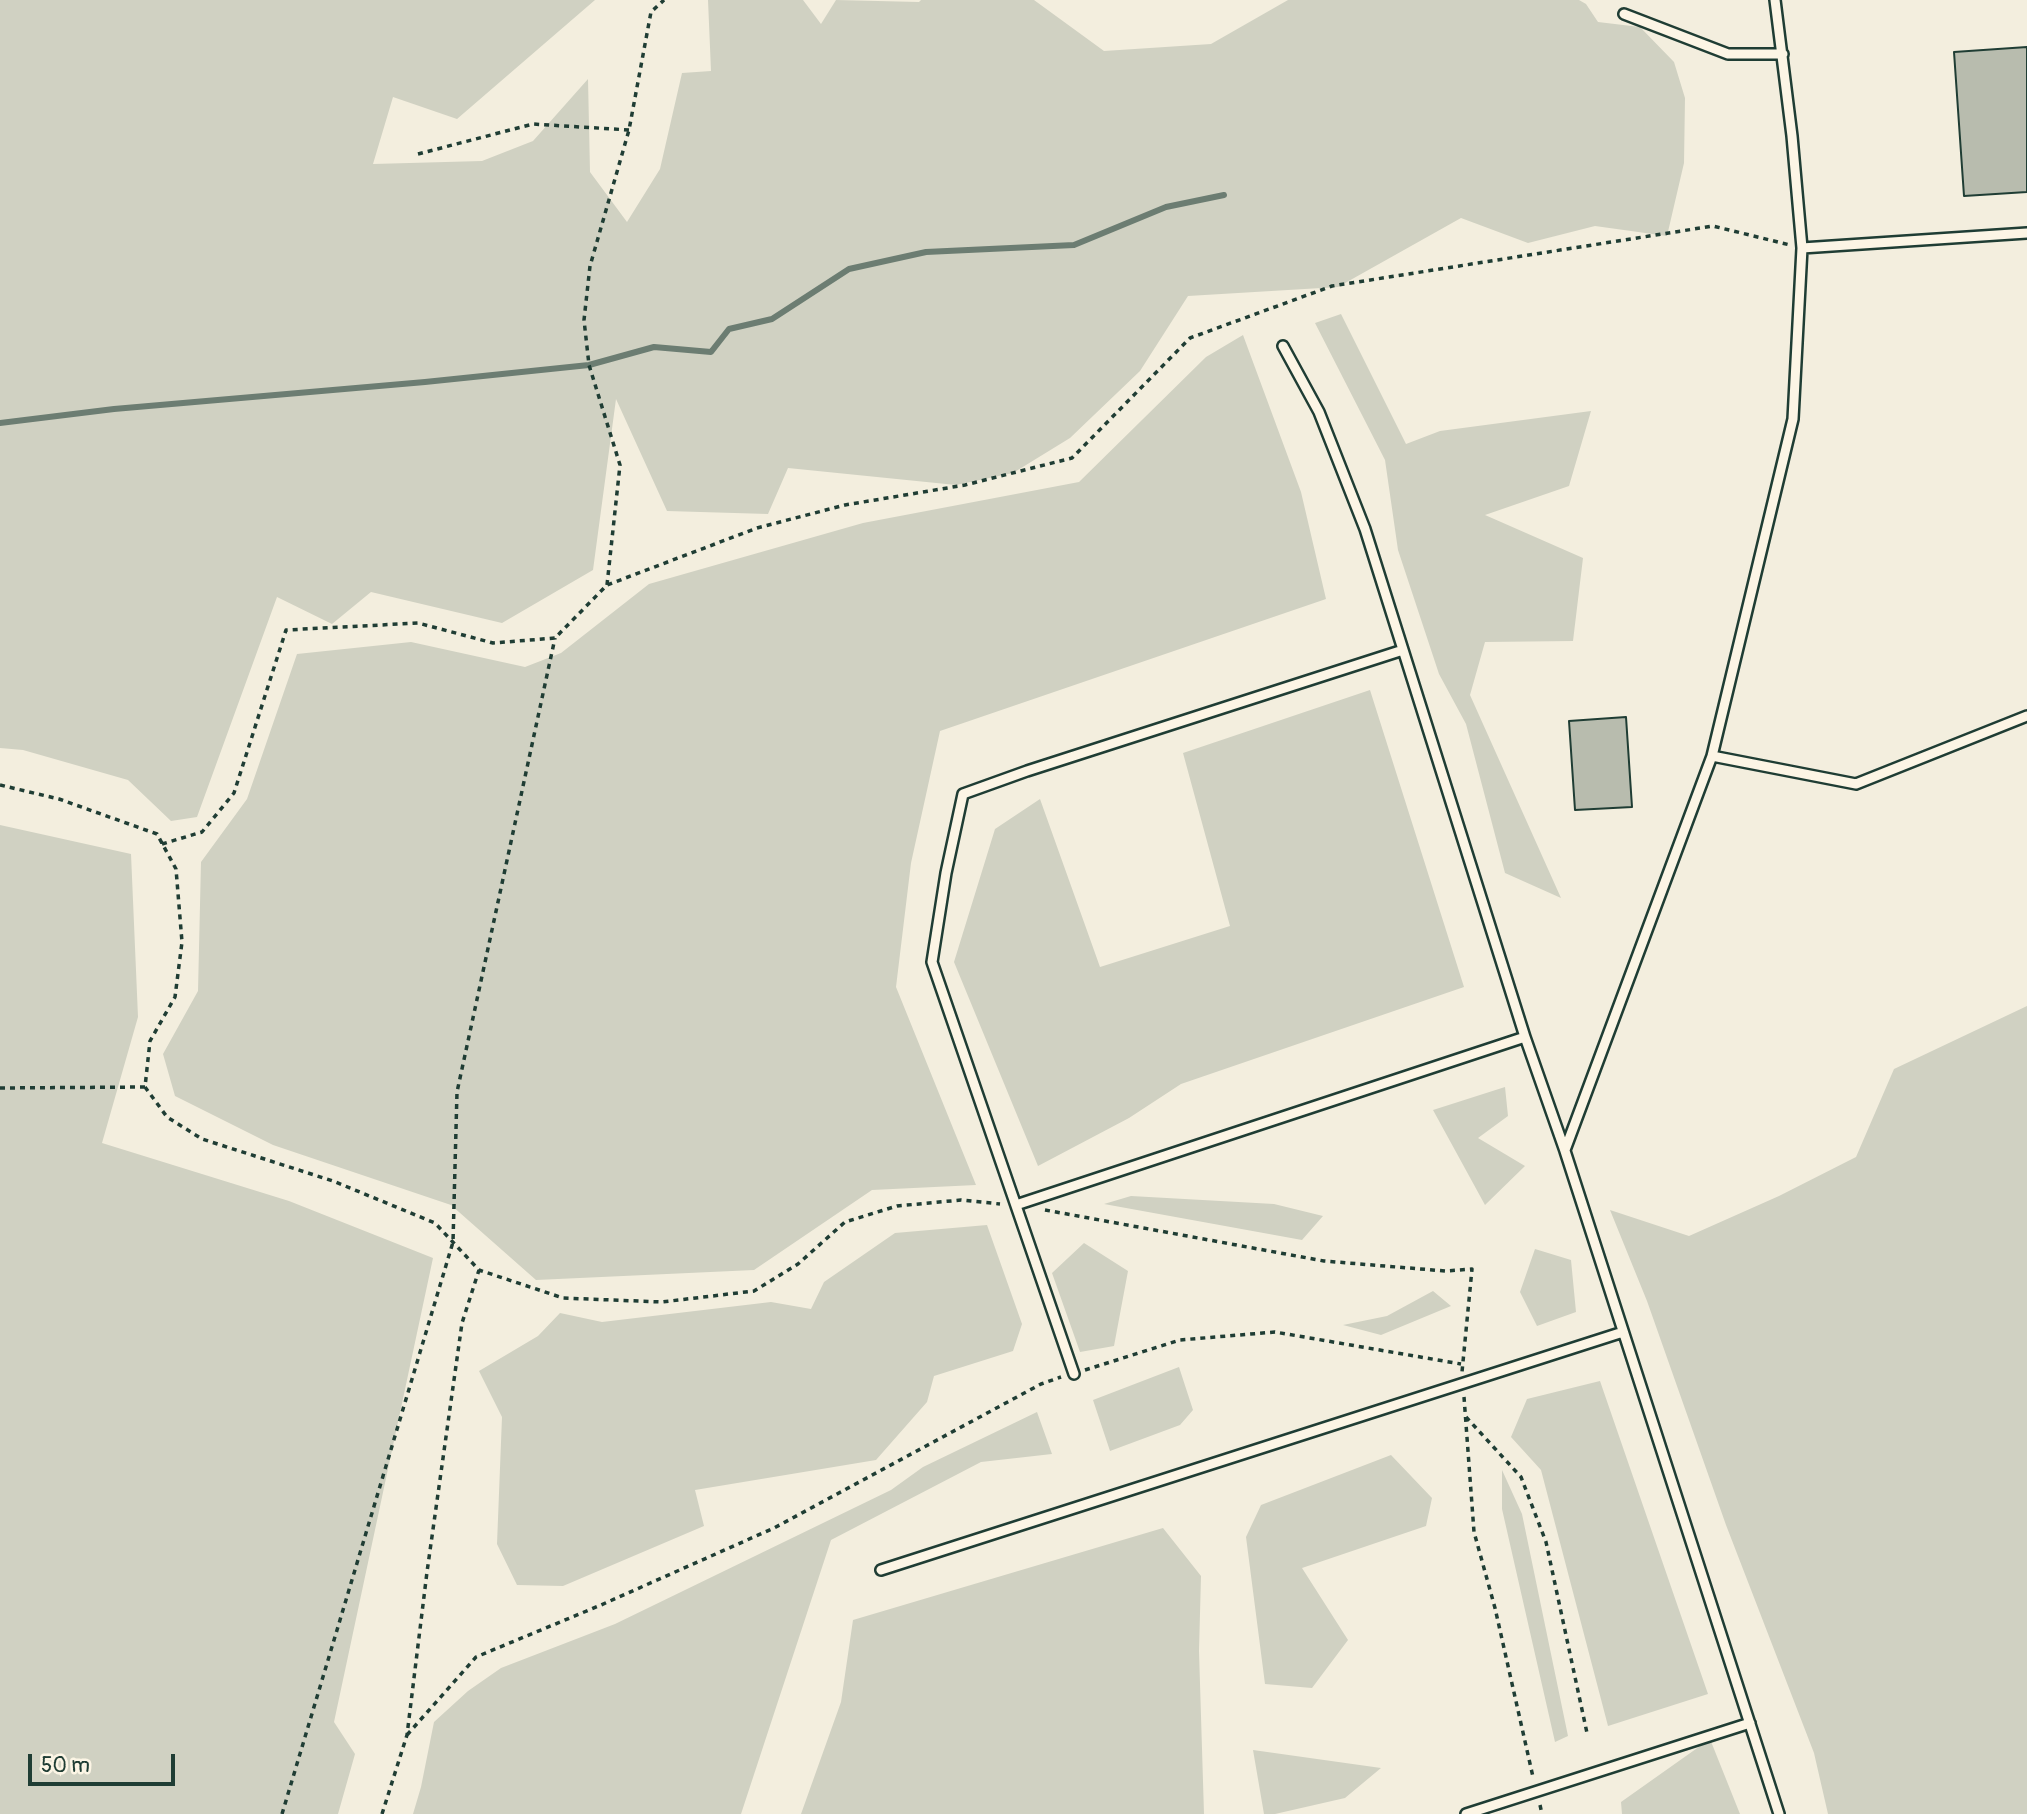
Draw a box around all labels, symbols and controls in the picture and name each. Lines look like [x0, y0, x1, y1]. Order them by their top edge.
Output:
scale bar [32, 1741, 178, 1785]
text: 50 m [41, 1752, 90, 1779]

